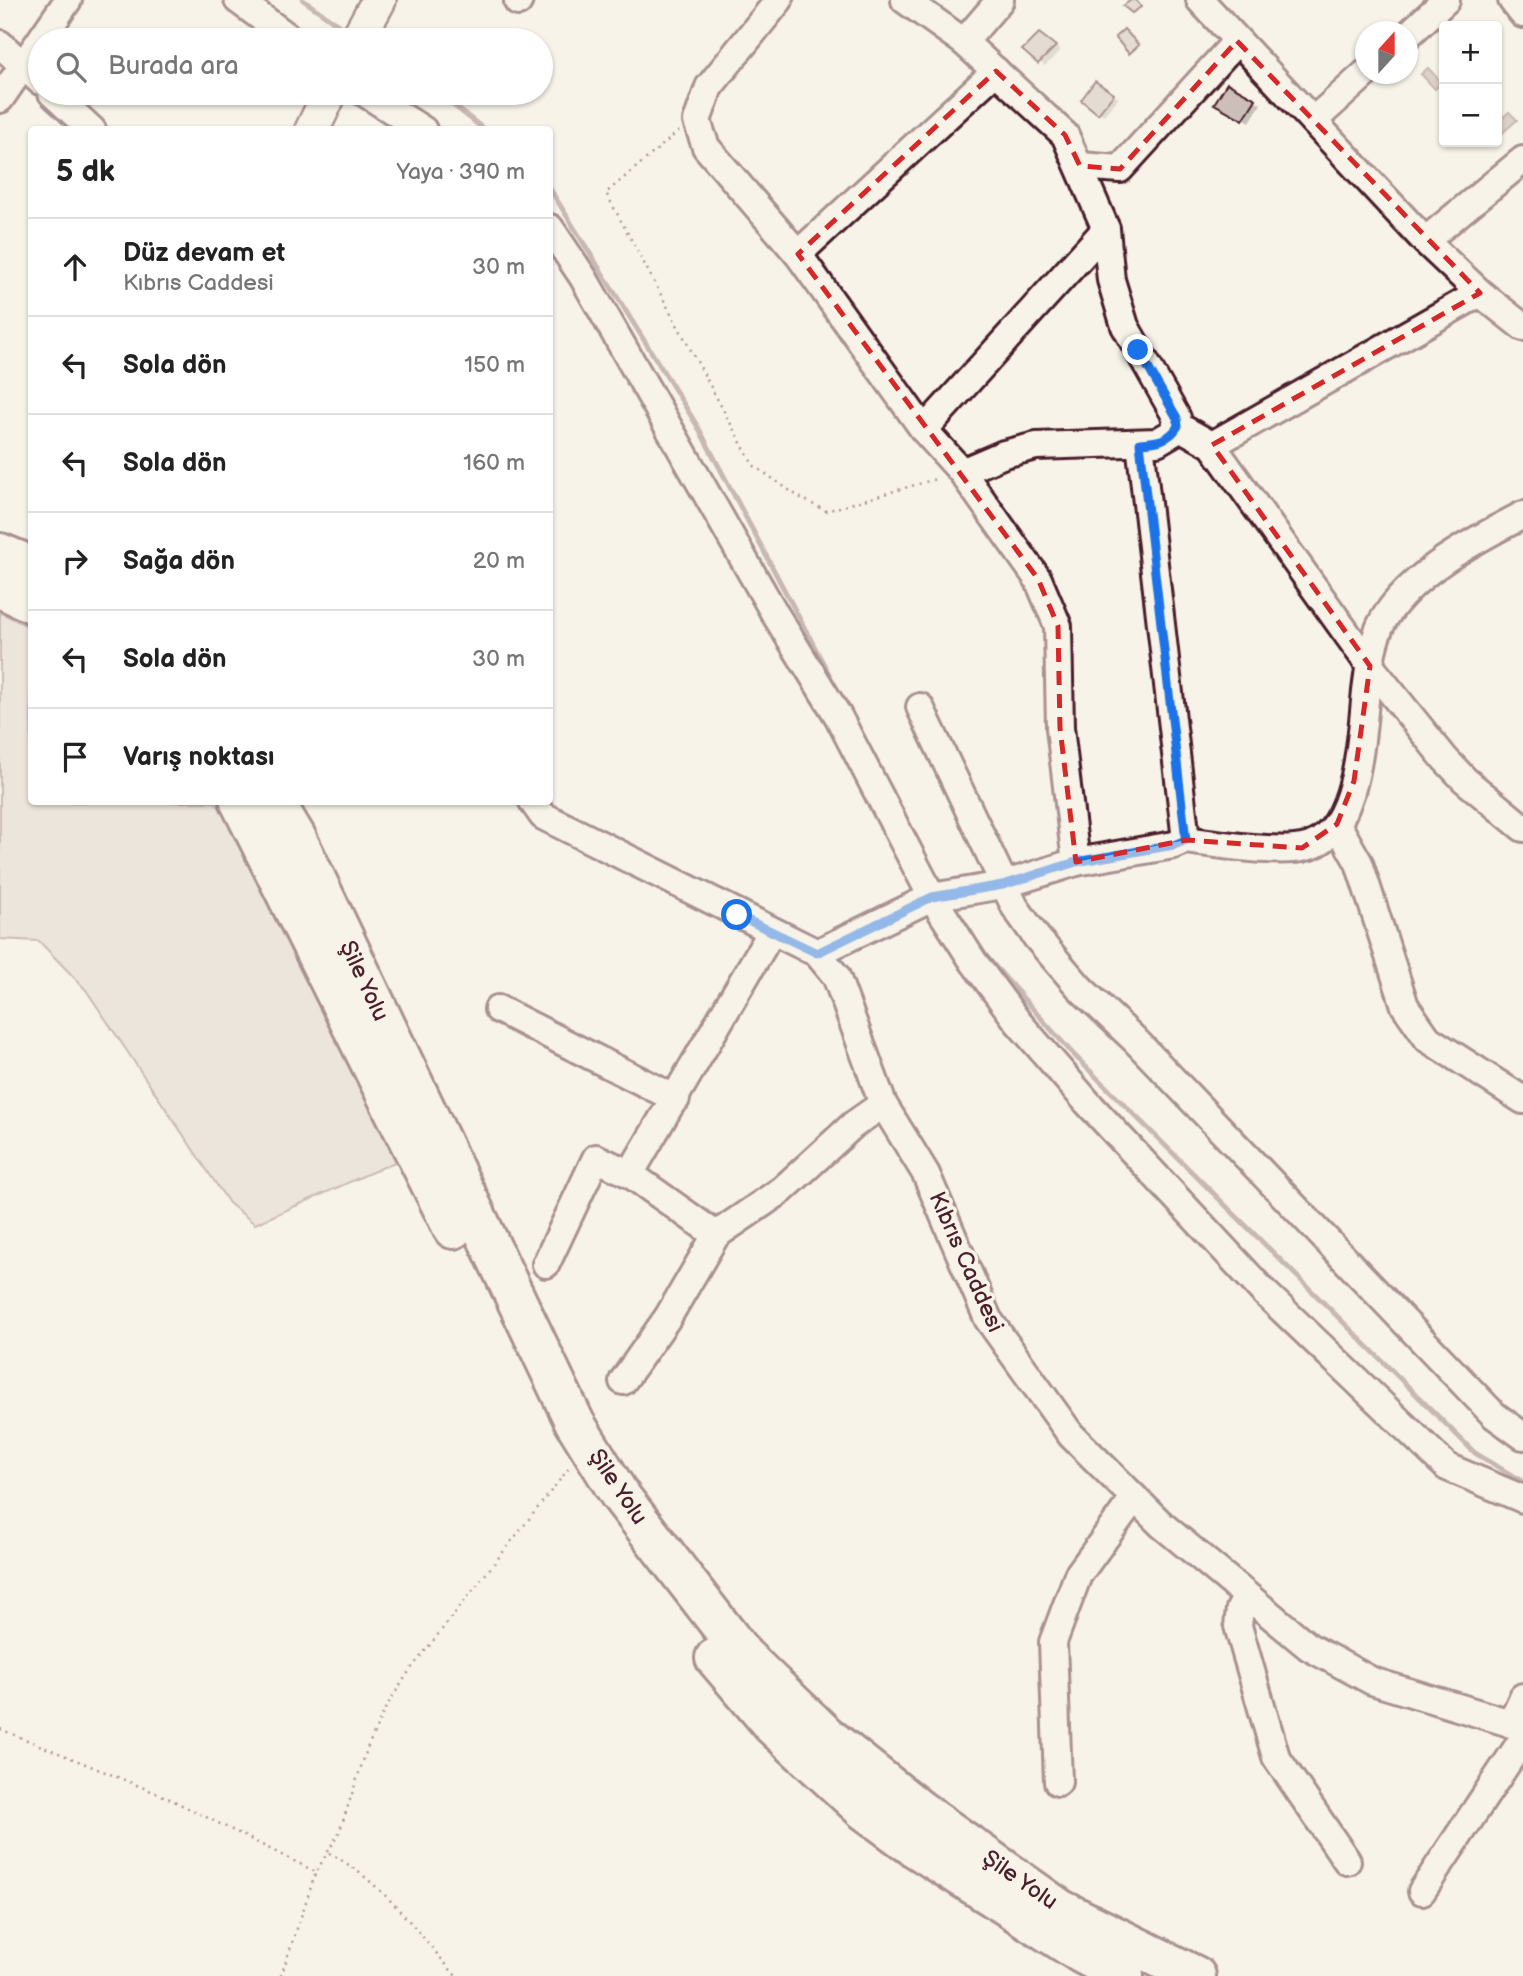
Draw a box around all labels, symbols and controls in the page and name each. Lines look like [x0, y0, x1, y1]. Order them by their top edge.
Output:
north arrow [1355, 21, 1418, 84]
map controls [1439, 21, 1502, 147]
button: + [1439, 21, 1502, 84]
search box [28, 28, 553, 105]
icon: search [52, 48, 90, 86]
text: Burada ara [108, 51, 239, 82]
button: − [1439, 84, 1502, 147]
text: 5 dk [56, 154, 115, 190]
text: Yaya · 390 m [397, 158, 525, 186]
text: Düz devam et [123, 238, 285, 269]
icon: ahead [56, 248, 94, 286]
text: 30 m [472, 253, 525, 281]
text: Kıbrıs Caddesi [123, 269, 274, 297]
route end [1122, 334, 1153, 365]
icon: left [56, 346, 94, 384]
text: Sola dön [123, 350, 227, 381]
text: 150 m [464, 351, 525, 379]
icon: left [56, 444, 94, 482]
text: Sola dön [123, 448, 227, 479]
text: 160 m [463, 449, 525, 477]
icon: right [56, 542, 94, 580]
text: Sağa dön [123, 546, 235, 577]
text: 20 m [473, 547, 525, 575]
icon: left [56, 640, 94, 678]
text: Sola dön [123, 644, 227, 675]
text: 30 m [472, 645, 525, 673]
icon: arrive [56, 738, 94, 776]
text: Varış noktası [123, 742, 274, 773]
route start [721, 899, 752, 930]
street label: Şile Yolu [333, 936, 395, 1026]
street label: Kıbrıs Caddesi [923, 1187, 1009, 1337]
street label: Şile Yolu [583, 1444, 653, 1530]
street label: Şile Yolu [977, 1844, 1063, 1916]

